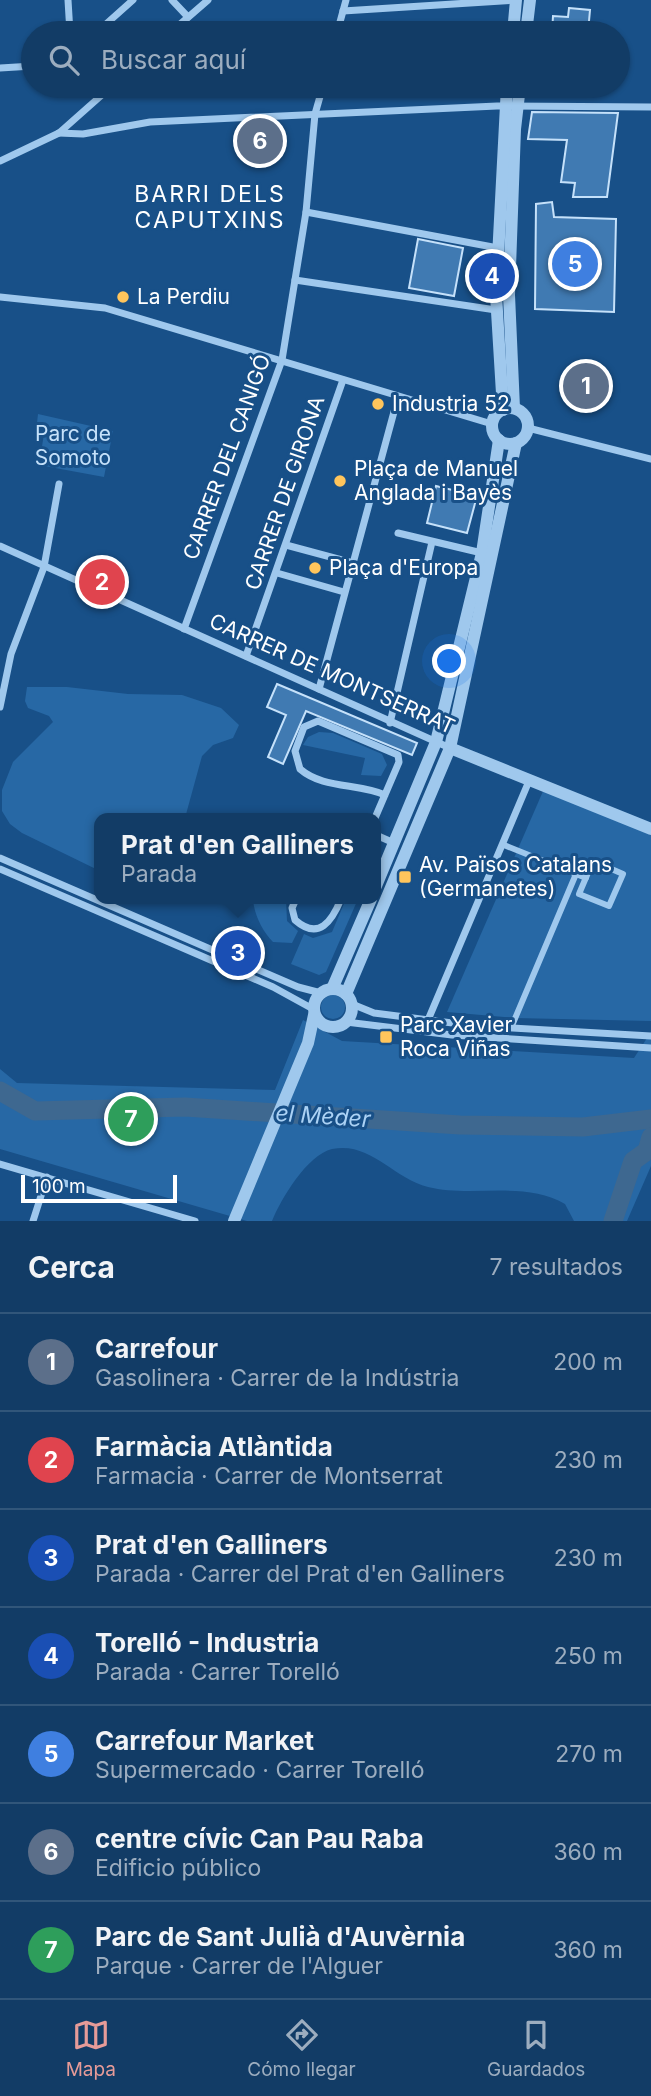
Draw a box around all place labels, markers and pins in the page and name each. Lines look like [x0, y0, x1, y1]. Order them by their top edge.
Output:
pin: 6 [237, 115, 283, 167]
pin: 5 [552, 238, 598, 290]
pin: 4 [469, 250, 515, 302]
place label: La Perdiu [137, 284, 230, 309]
marker: La Perdiu [115, 289, 131, 305]
pin: 1 [563, 360, 609, 412]
place label: Industria 52 [392, 391, 510, 416]
marker: Industria 52 [370, 396, 386, 412]
place label: Plaça de Manuel Anglada i Bayès [354, 456, 518, 505]
marker: Plaça de Manuel Anglada i Bayès [332, 473, 348, 489]
place label: Plaça d'Europa [329, 555, 478, 580]
pin: 2 [79, 556, 125, 608]
marker: Plaça d'Europa [307, 560, 323, 576]
place label: Av. Països Catalans (Germanetes) [419, 852, 612, 901]
marker: Av. Països Catalans (Germanetes) [397, 869, 413, 885]
pin: 3 [215, 927, 261, 979]
place label: Parc Xavier Roca Viñas [400, 1012, 512, 1061]
marker: Parc Xavier Roca Viñas [378, 1029, 394, 1045]
pin: 7 [108, 1093, 154, 1145]

